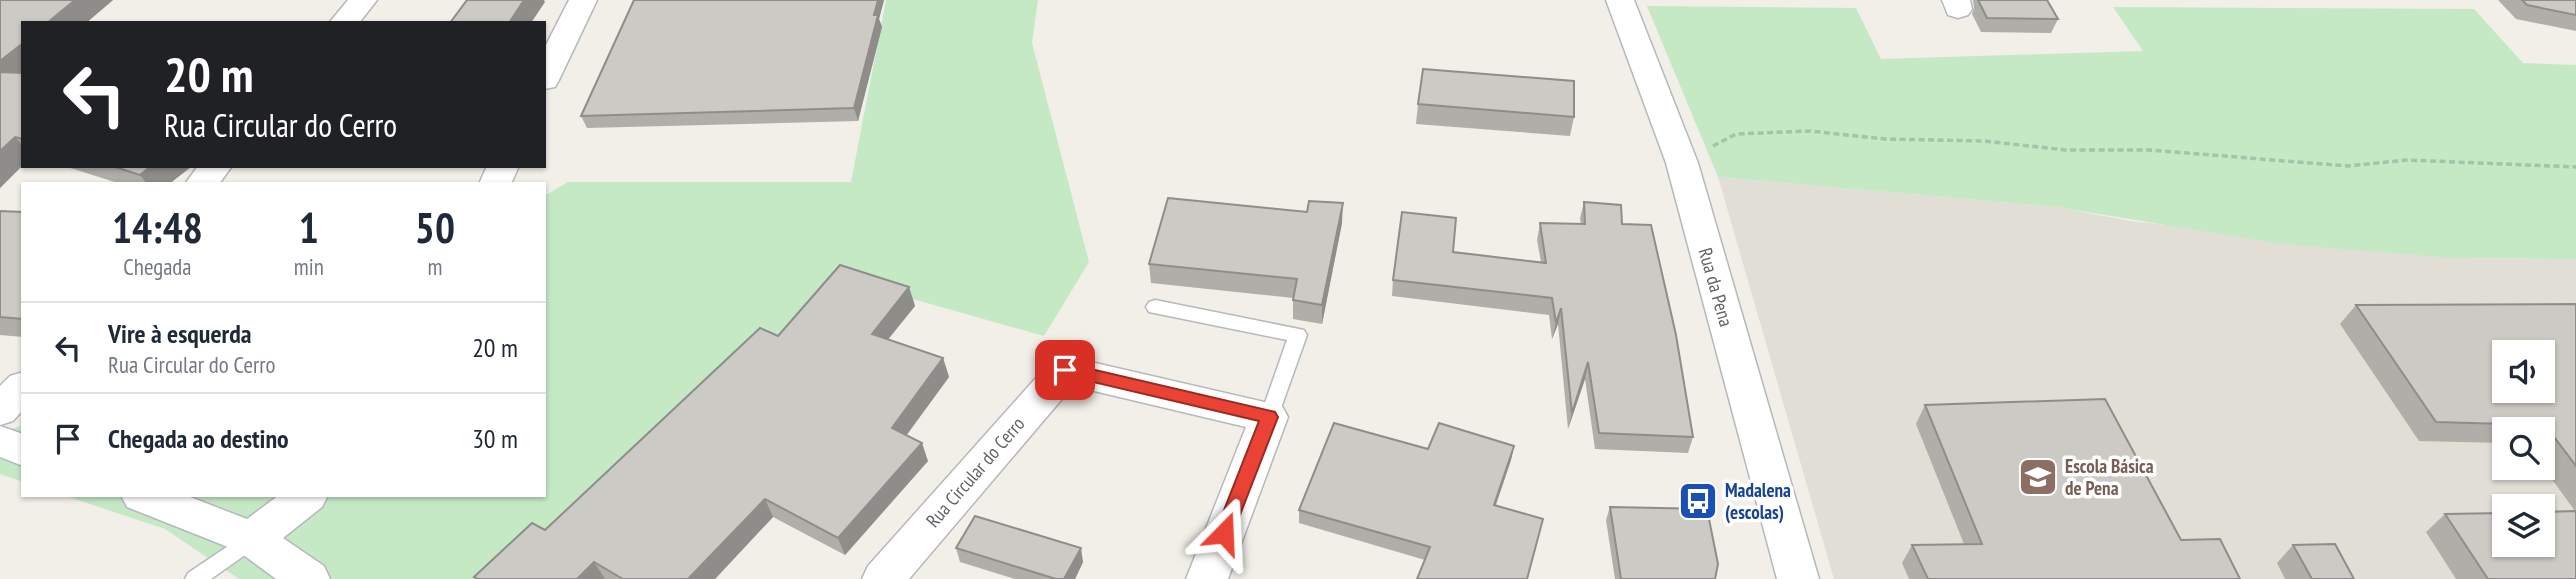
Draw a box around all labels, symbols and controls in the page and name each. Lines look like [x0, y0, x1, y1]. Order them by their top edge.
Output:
text: 20 m [164, 42, 253, 106]
icon: left [49, 49, 140, 140]
text: Rua Circular do Cerro [164, 104, 397, 146]
text: 14:48 [112, 200, 203, 255]
text: 1 [299, 200, 319, 255]
text: 50 [415, 200, 455, 255]
street label: Rua da Pena [1693, 245, 1739, 329]
text: Chegada [123, 252, 192, 281]
text: min [294, 252, 324, 281]
text: m [427, 252, 442, 281]
text: Vire à esquerda [108, 317, 251, 350]
icon: left [49, 329, 87, 367]
text: 20 m [472, 331, 518, 364]
pin [1035, 340, 1095, 400]
map controls [2492, 340, 2555, 557]
button: sound [2492, 340, 2555, 403]
text: Rua Circular do Cerro [108, 350, 276, 379]
icon: arrive [1046, 351, 1084, 389]
street label: Rua Circular do Cerro [921, 412, 1029, 532]
button: search [2492, 417, 2555, 480]
icon: arrive [49, 420, 87, 458]
text: Chegada ao destino [108, 422, 289, 455]
text: 30 m [472, 422, 518, 455]
place label: Escola Básica de Pena [2065, 454, 2154, 500]
school or university icon: Escola Básica de Pena [2017, 456, 2059, 498]
place label: Madalena (escolas) [1725, 478, 1791, 524]
bus stop icon: Madalena (escolas) [1677, 480, 1719, 522]
button: layers [2492, 494, 2555, 557]
position arrow [1187, 496, 1261, 570]

